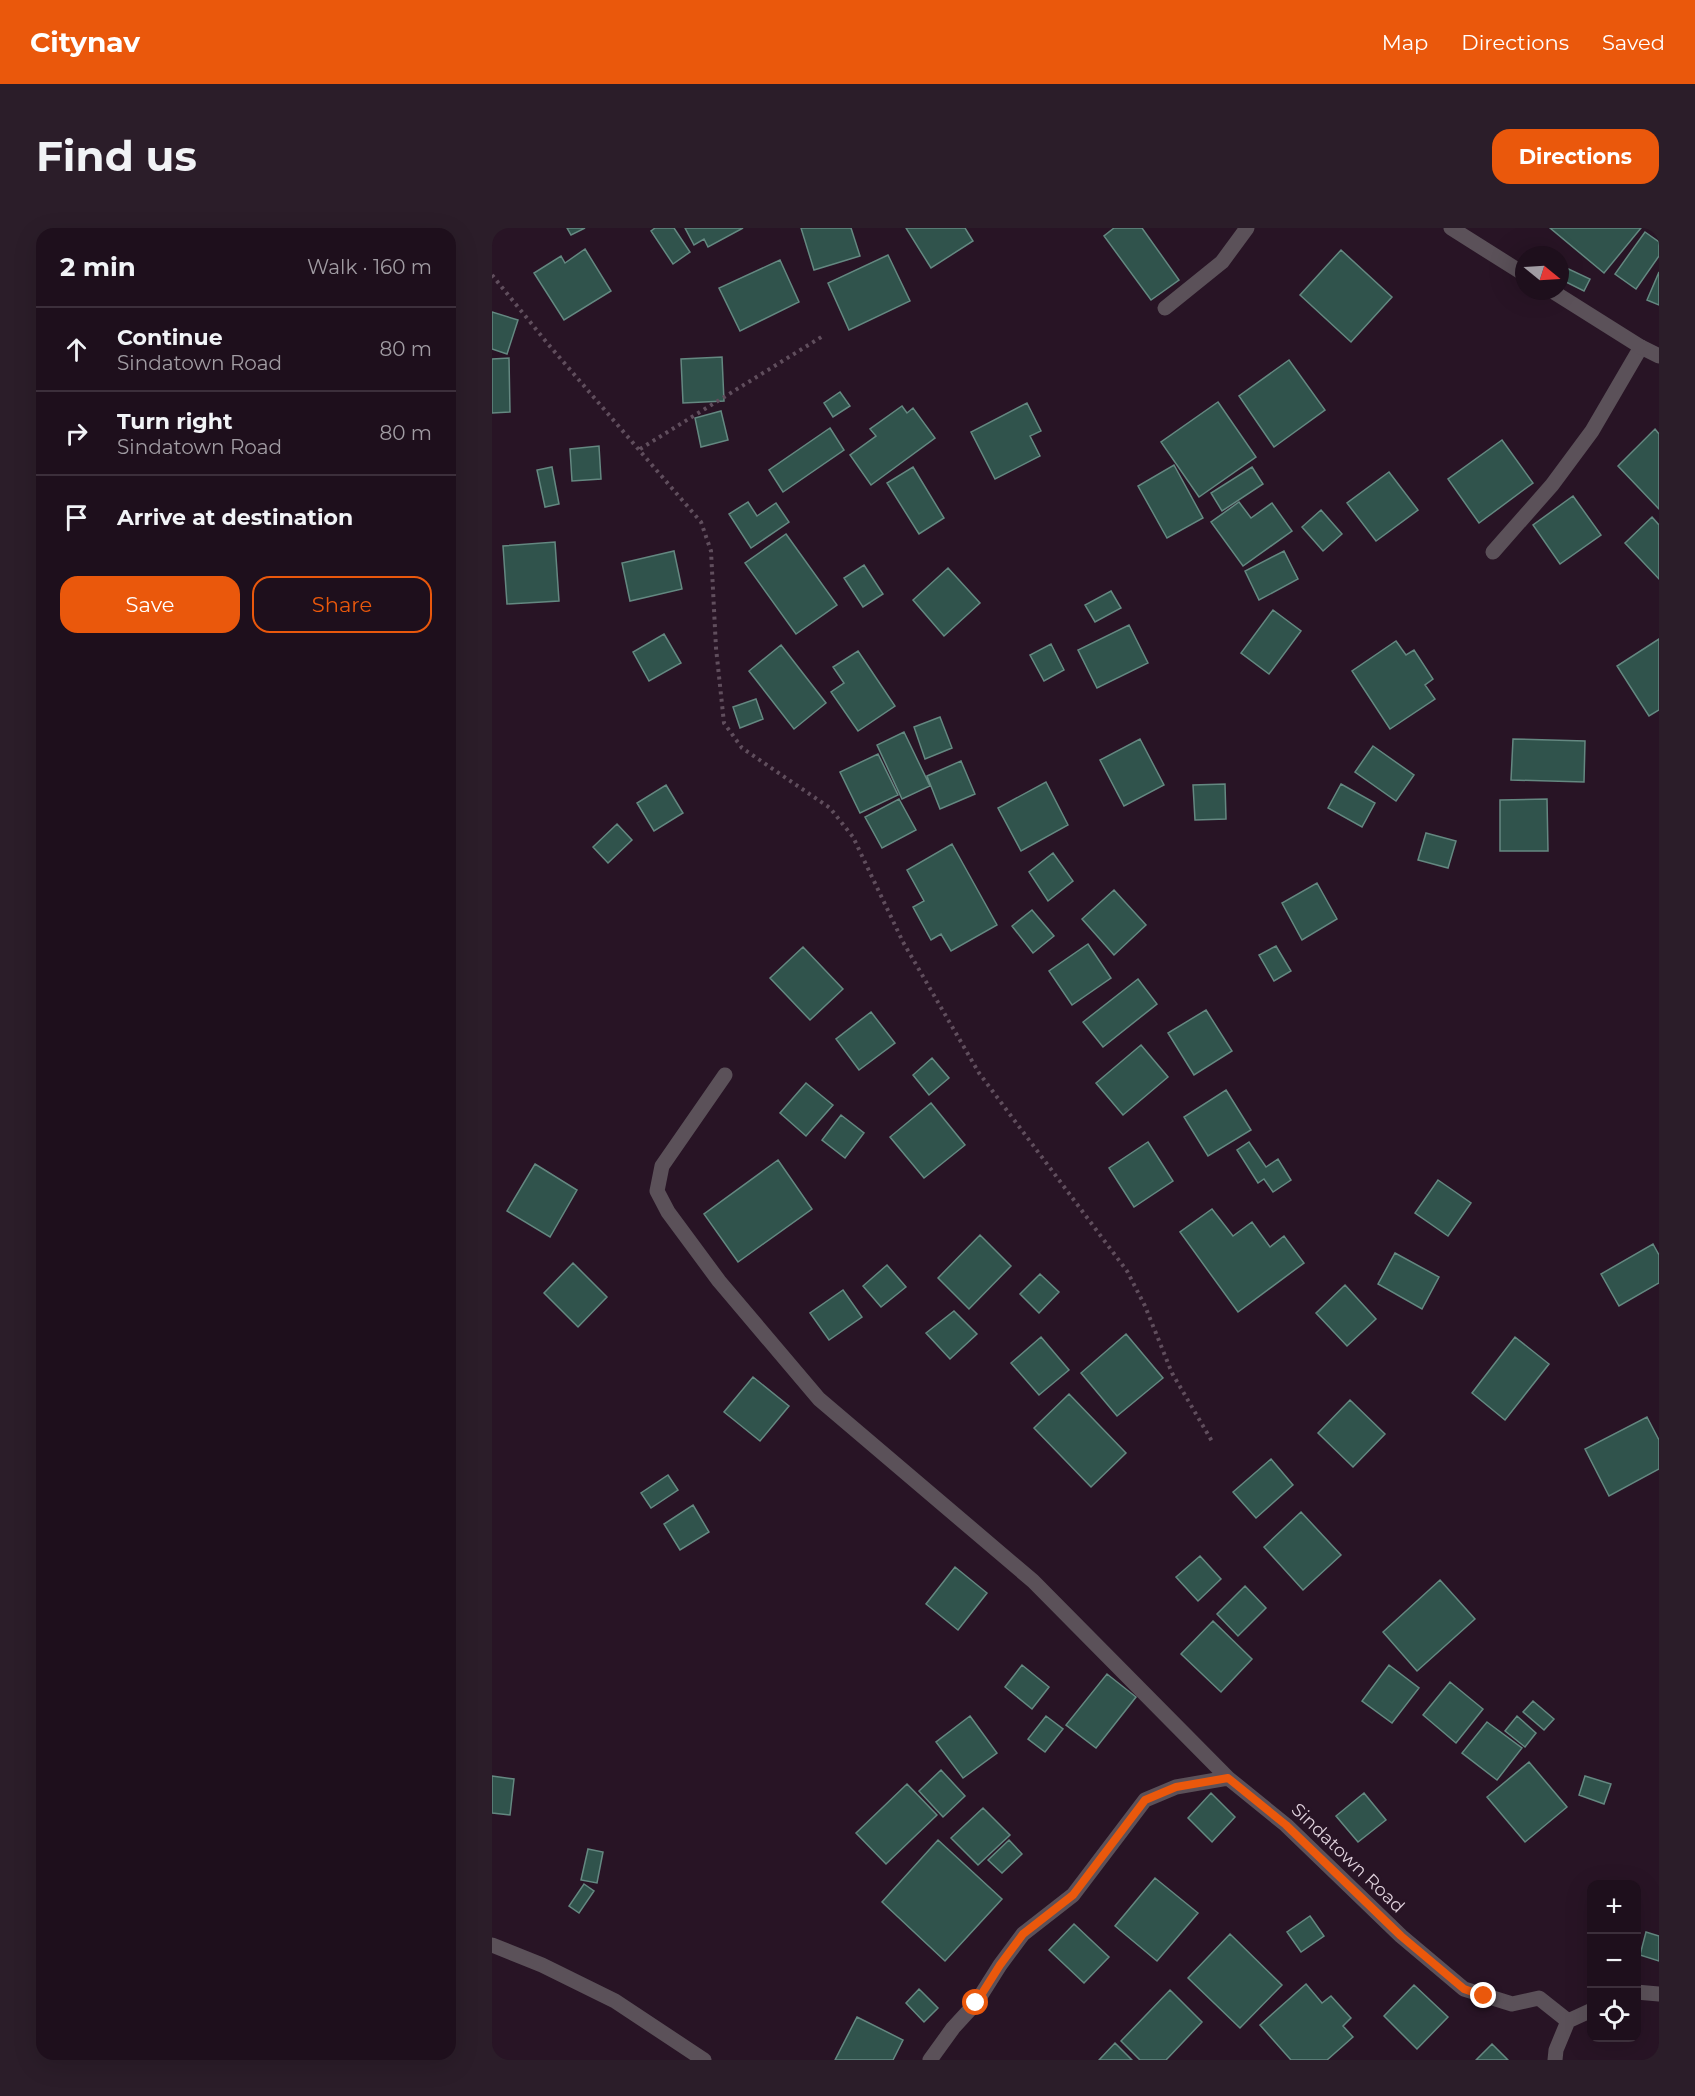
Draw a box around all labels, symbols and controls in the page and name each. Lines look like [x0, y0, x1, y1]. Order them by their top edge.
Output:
text: Citynav [30, 25, 140, 59]
text: Map [1382, 30, 1428, 55]
text: Directions [1461, 30, 1569, 55]
text: Saved [1602, 30, 1665, 55]
button: Directions [1492, 129, 1659, 184]
text: Find us [36, 130, 197, 182]
north arrow [1515, 246, 1569, 300]
text: 2 min [60, 251, 136, 283]
text: Walk · 160 m [307, 255, 432, 279]
text: Continue [117, 324, 223, 351]
icon: ahead [60, 333, 93, 366]
text: 80 m [380, 337, 432, 361]
text: Sindatown Road [117, 351, 282, 375]
text: Turn right [117, 408, 232, 435]
icon: right [60, 417, 93, 450]
text: 80 m [380, 421, 432, 445]
text: Sindatown Road [117, 435, 282, 459]
icon: arrive [60, 501, 93, 534]
text: Arrive at destination [117, 504, 353, 531]
button: Save [60, 576, 240, 633]
button: Share [252, 576, 432, 633]
street label: Sindatown Road [1287, 1798, 1409, 1918]
map controls [1587, 1880, 1641, 2042]
button: + [1587, 1880, 1641, 1934]
button: − [1587, 1934, 1641, 1988]
route end [1470, 1982, 1496, 2008]
button: locate [1587, 1988, 1641, 2042]
route start [962, 1989, 988, 2015]

